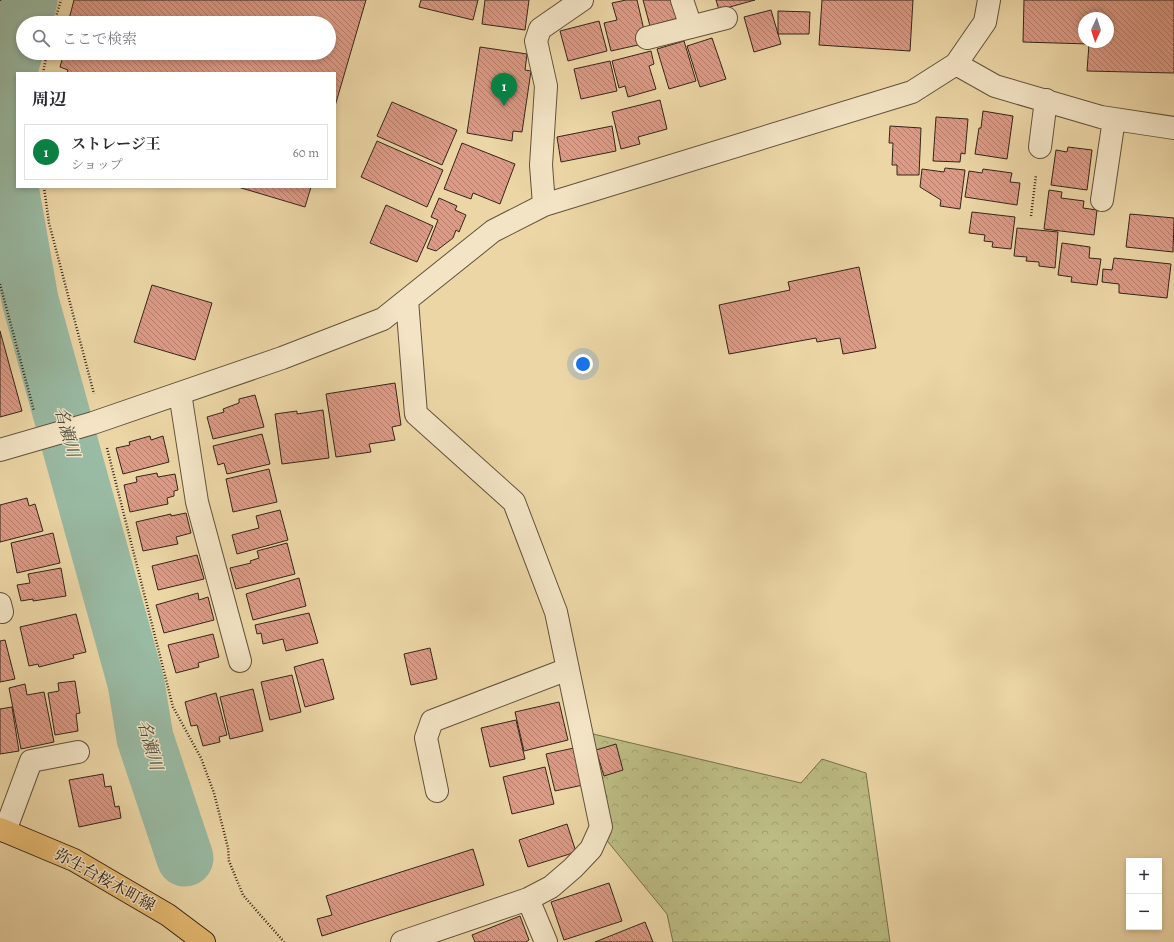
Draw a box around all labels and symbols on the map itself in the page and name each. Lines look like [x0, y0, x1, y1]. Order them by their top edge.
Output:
north arrow [1078, 12, 1114, 48]
pin: 1 [491, 73, 517, 106]
your location [573, 354, 593, 374]
water label: 名瀬川 [49, 404, 85, 462]
water label: 名瀬川 [132, 717, 168, 775]
street label: 弥生台桜木町線 [51, 843, 159, 917]

